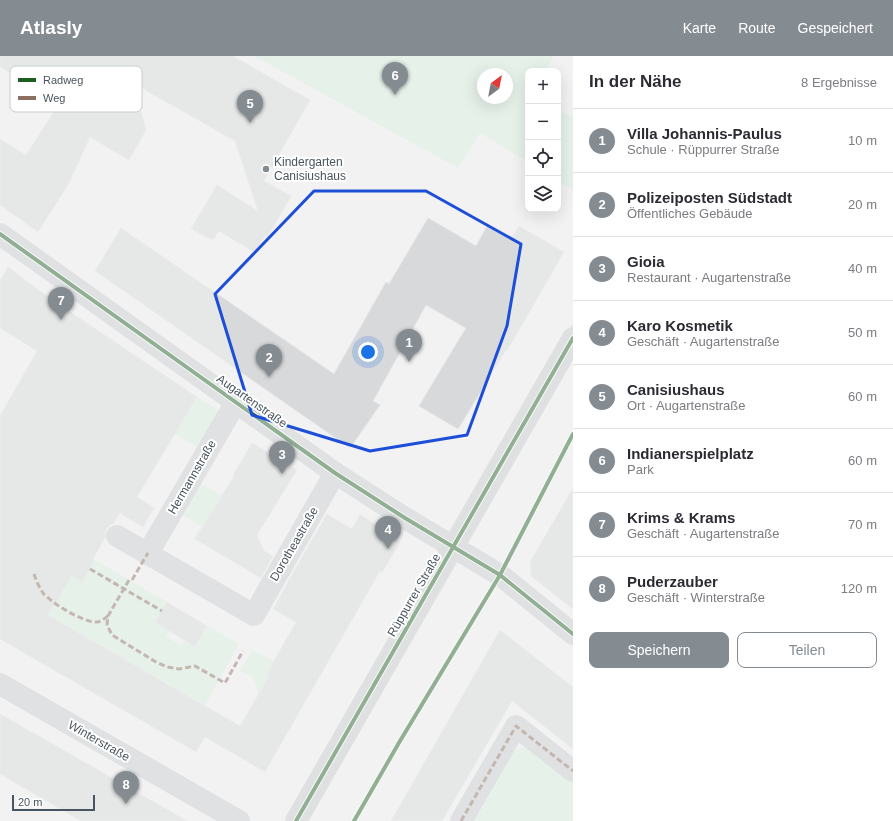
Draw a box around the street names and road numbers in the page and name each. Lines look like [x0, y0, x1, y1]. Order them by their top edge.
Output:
street label: Augartenstraße [214, 372, 290, 431]
street label: Hermannstraße [165, 437, 219, 517]
street label: Dorotheastraße [267, 504, 321, 584]
street label: Rüppurrer Straße [385, 551, 444, 639]
street label: Winterstraße [66, 718, 133, 764]

